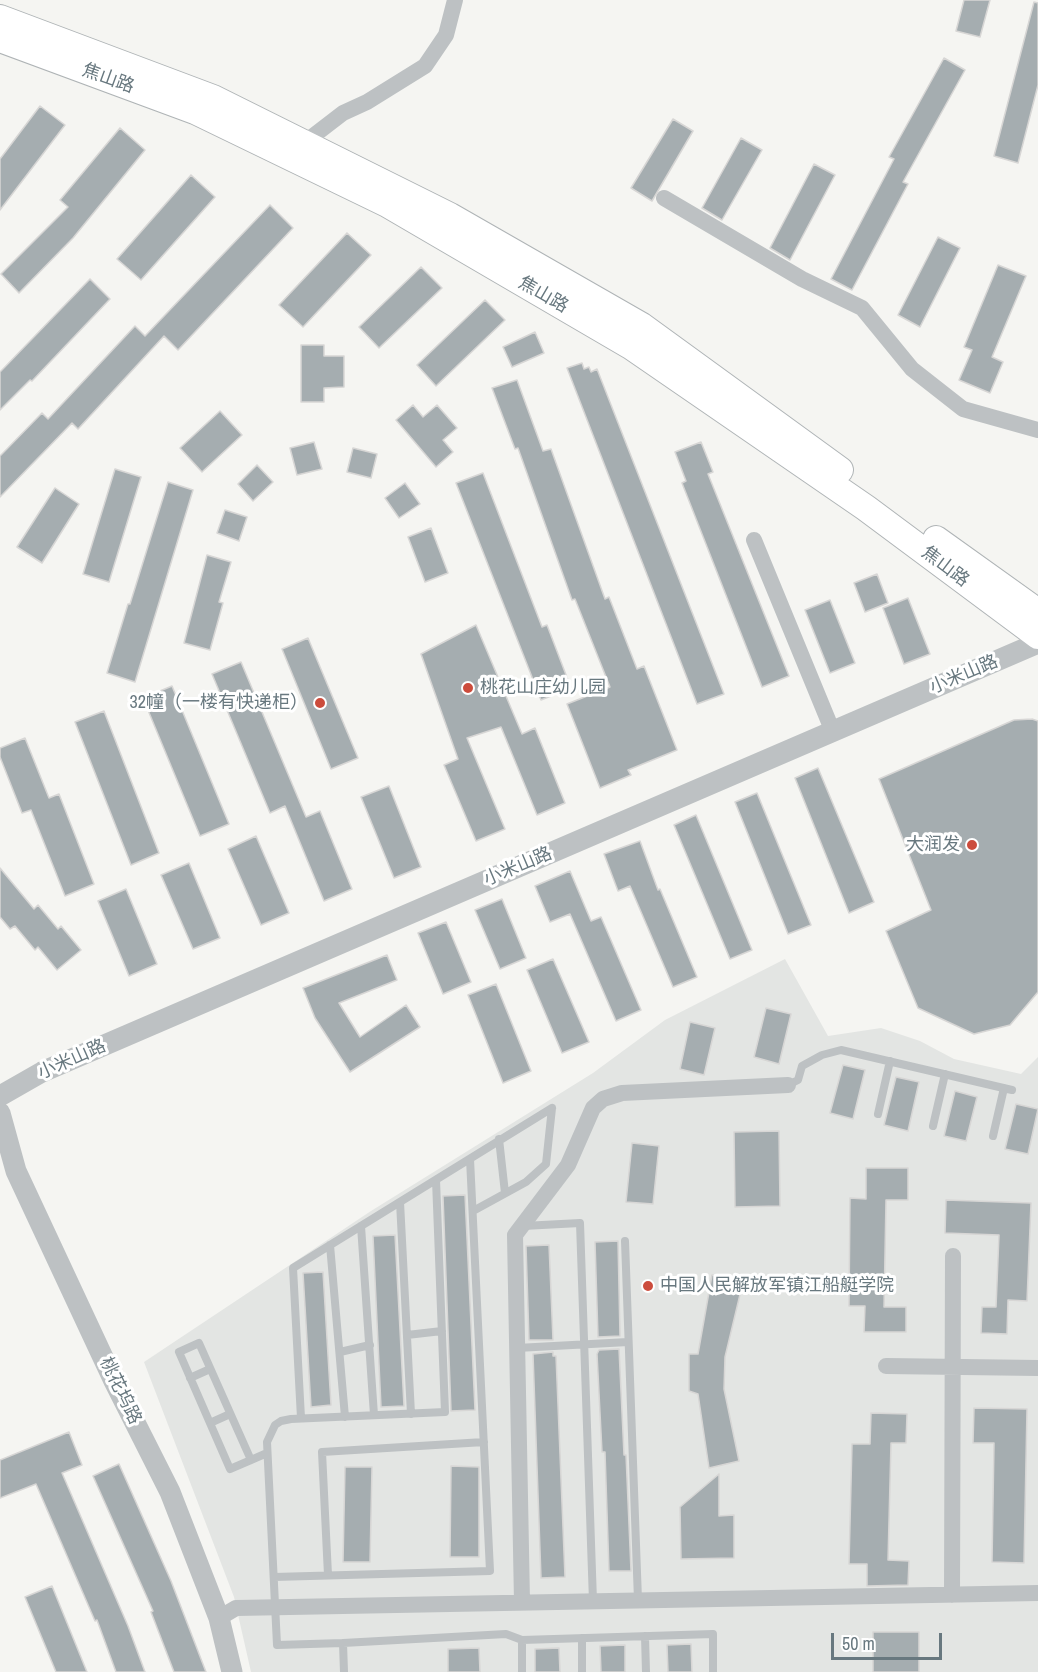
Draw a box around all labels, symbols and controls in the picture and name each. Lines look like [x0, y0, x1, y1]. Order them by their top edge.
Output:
street label: 焦山路 [79, 60, 137, 98]
street label: 焦山路 [514, 272, 572, 318]
street label: 焦山路 [917, 542, 973, 592]
street label: 小米山路 [927, 651, 1001, 699]
place label: 桃花山庄幼儿园 [480, 677, 606, 699]
marker: 桃花山庄幼儿园 [461, 681, 475, 695]
place label: 32幢（一楼有快递柜） [130, 692, 308, 714]
marker: 32幢（一楼有快递柜） [313, 696, 327, 710]
place label: 大润发 [906, 834, 960, 856]
marker: 大润发 [965, 838, 979, 852]
street label: 小米山路 [481, 843, 555, 891]
street label: 小米山路 [35, 1035, 109, 1085]
place label: 中国人民解放军镇江船艇学院 [660, 1275, 894, 1297]
marker: 中国人民解放军镇江船艇学院 [641, 1279, 655, 1293]
street label: 桃花坞路 [95, 1354, 145, 1428]
scale bar [834, 1621, 945, 1659]
text: 50 m [842, 1631, 875, 1656]

